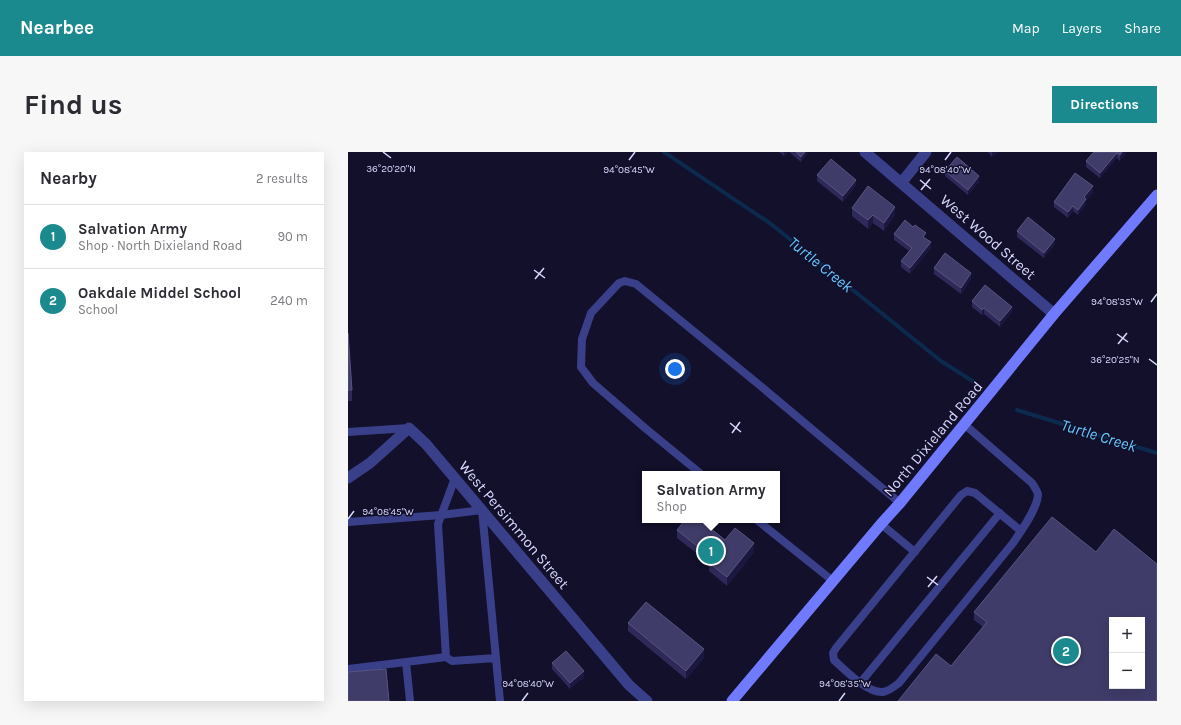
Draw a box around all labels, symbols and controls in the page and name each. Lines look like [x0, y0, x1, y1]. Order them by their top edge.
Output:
text: Nearbee [20, 17, 94, 39]
text: Map [1012, 20, 1040, 37]
text: Layers [1062, 20, 1102, 37]
text: Share [1124, 20, 1161, 37]
button: Directions [1052, 86, 1157, 123]
text: Find us [24, 88, 123, 121]
text: 36°20'20"N [366, 163, 416, 175]
text: 94°08'45"W [603, 164, 655, 176]
text: 94°08'40"W [919, 164, 971, 176]
text: Nearby [40, 168, 97, 188]
text: 2 results [256, 171, 308, 186]
street label: West Wood Street [937, 191, 1040, 284]
text: Salvation Army [78, 220, 187, 238]
text: 1 [51, 229, 55, 244]
text: 90 m [277, 229, 308, 244]
water label: Turtle Creek [784, 232, 858, 297]
text: Shop · North Dixieland Road [78, 238, 242, 253]
text: Oakdale Middel School [78, 284, 241, 302]
text: 2 [49, 293, 57, 308]
text: 240 m [270, 293, 308, 308]
text: 94°08'35"W [1091, 296, 1143, 308]
text: School [78, 302, 118, 317]
text: 36°20'25"N [1090, 354, 1140, 366]
your location [665, 359, 685, 379]
street label: North Dixieland Road [880, 378, 986, 500]
water label: Turtle Creek [1059, 415, 1140, 456]
street label: West Persimmon Street [455, 457, 573, 593]
popup [642, 471, 780, 523]
text: Salvation Army [657, 481, 766, 499]
text: Shop [657, 499, 687, 514]
text: 94°08'45"W [362, 506, 414, 518]
pin: 1 [698, 536, 724, 566]
map controls [1109, 617, 1145, 689]
button: + [1109, 617, 1145, 653]
pin: 2 [1053, 636, 1079, 666]
button: − [1109, 653, 1145, 689]
text: 94°08'40"W [502, 678, 554, 690]
text: 94°08'35"W [819, 678, 871, 690]

